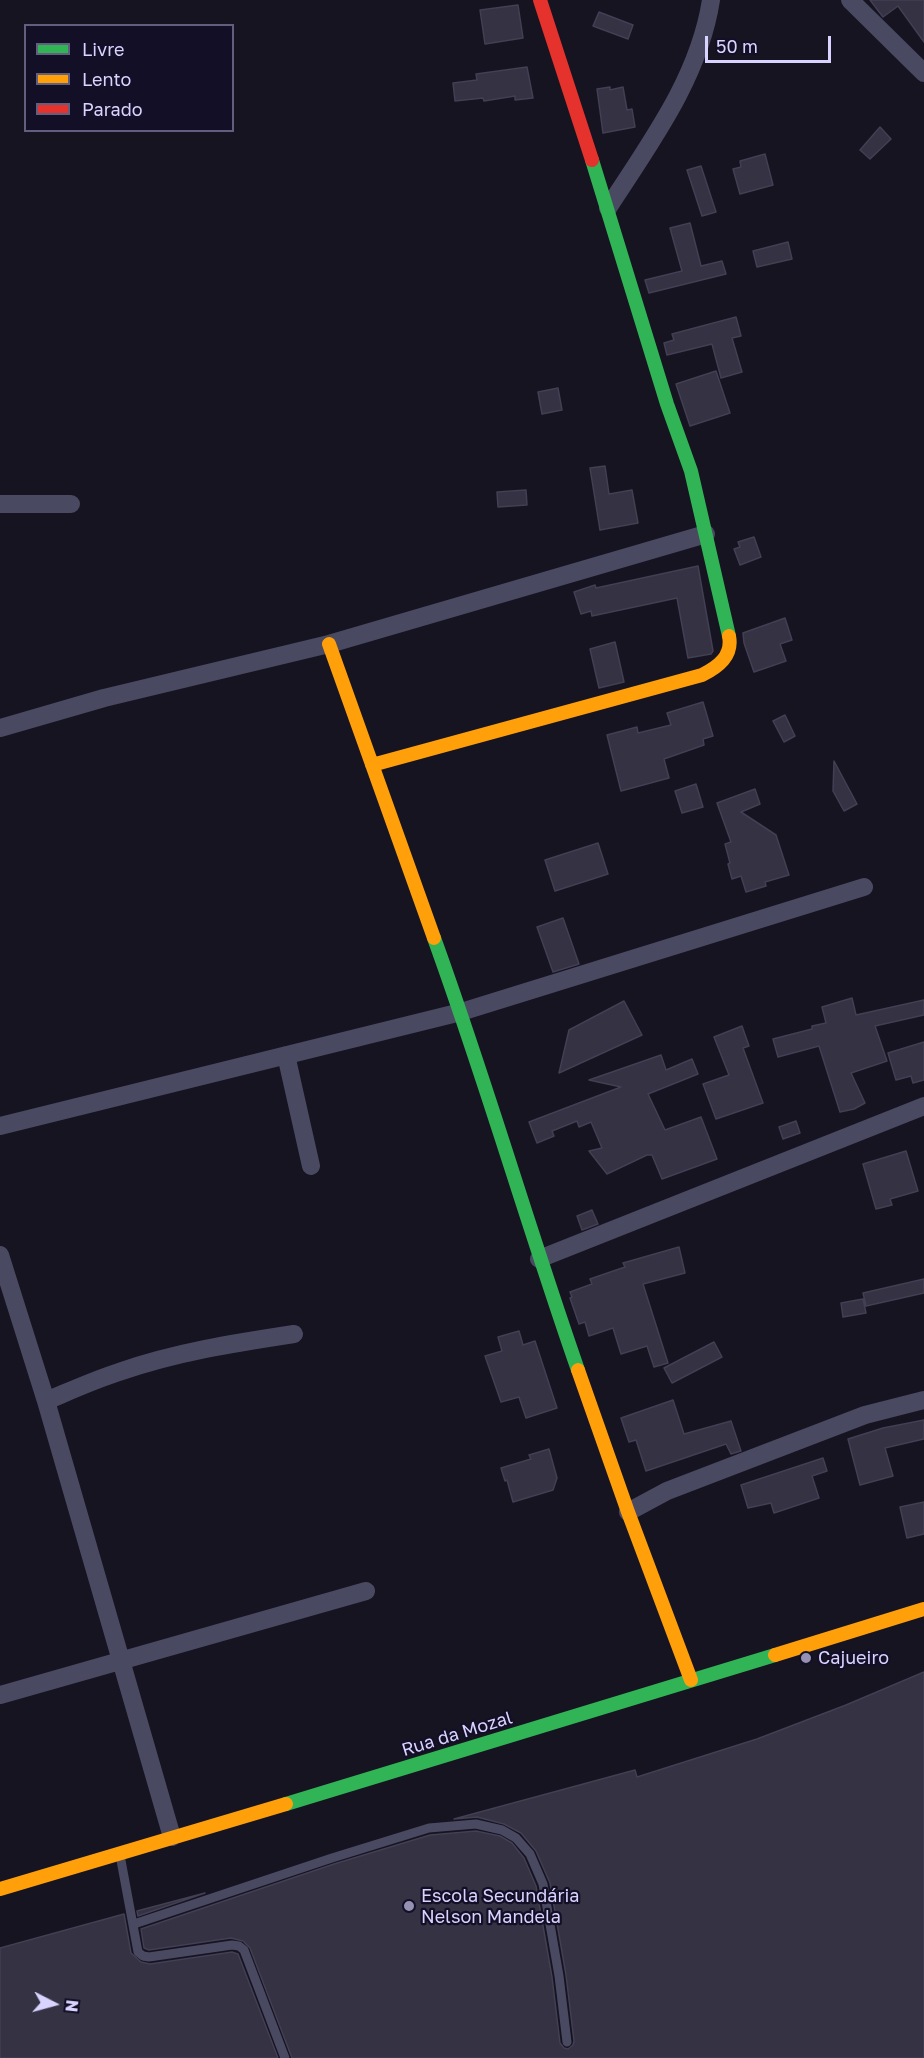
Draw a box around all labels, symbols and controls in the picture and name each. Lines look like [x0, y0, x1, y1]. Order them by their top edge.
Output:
legend [24, 24, 234, 132]
scale bar [708, 24, 834, 62]
text: 50 m [716, 35, 758, 57]
text: Livre [82, 38, 124, 60]
text: Lento [82, 68, 131, 90]
text: Parado [82, 98, 143, 120]
place label: Cajueiro [818, 1647, 889, 1669]
marker: Cajueiro [799, 1651, 813, 1665]
street label: Rua da Mozal [399, 1707, 515, 1761]
place label: Escola Secundária Nelson Mandela [421, 1885, 580, 1928]
marker: Escola Secundária Nelson Mandela [402, 1899, 416, 1913]
north arrow [24, 1974, 84, 2034]
text: N [61, 1999, 82, 2013]

